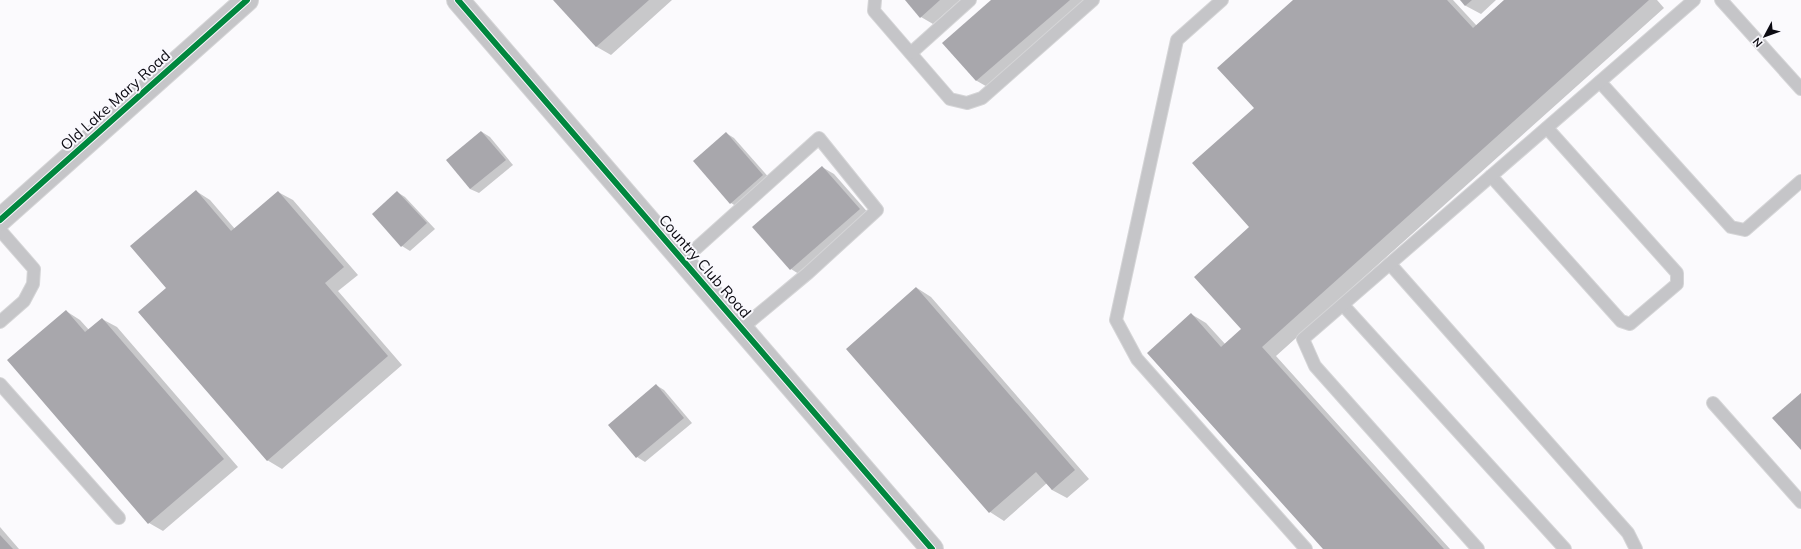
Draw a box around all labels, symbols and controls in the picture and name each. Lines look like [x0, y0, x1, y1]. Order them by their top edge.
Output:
north arrow [1745, 16, 1785, 56]
text: N [1749, 35, 1765, 50]
street label: Old Lake Mary Road [56, 46, 174, 154]
street label: Country Club Road [655, 210, 755, 322]

